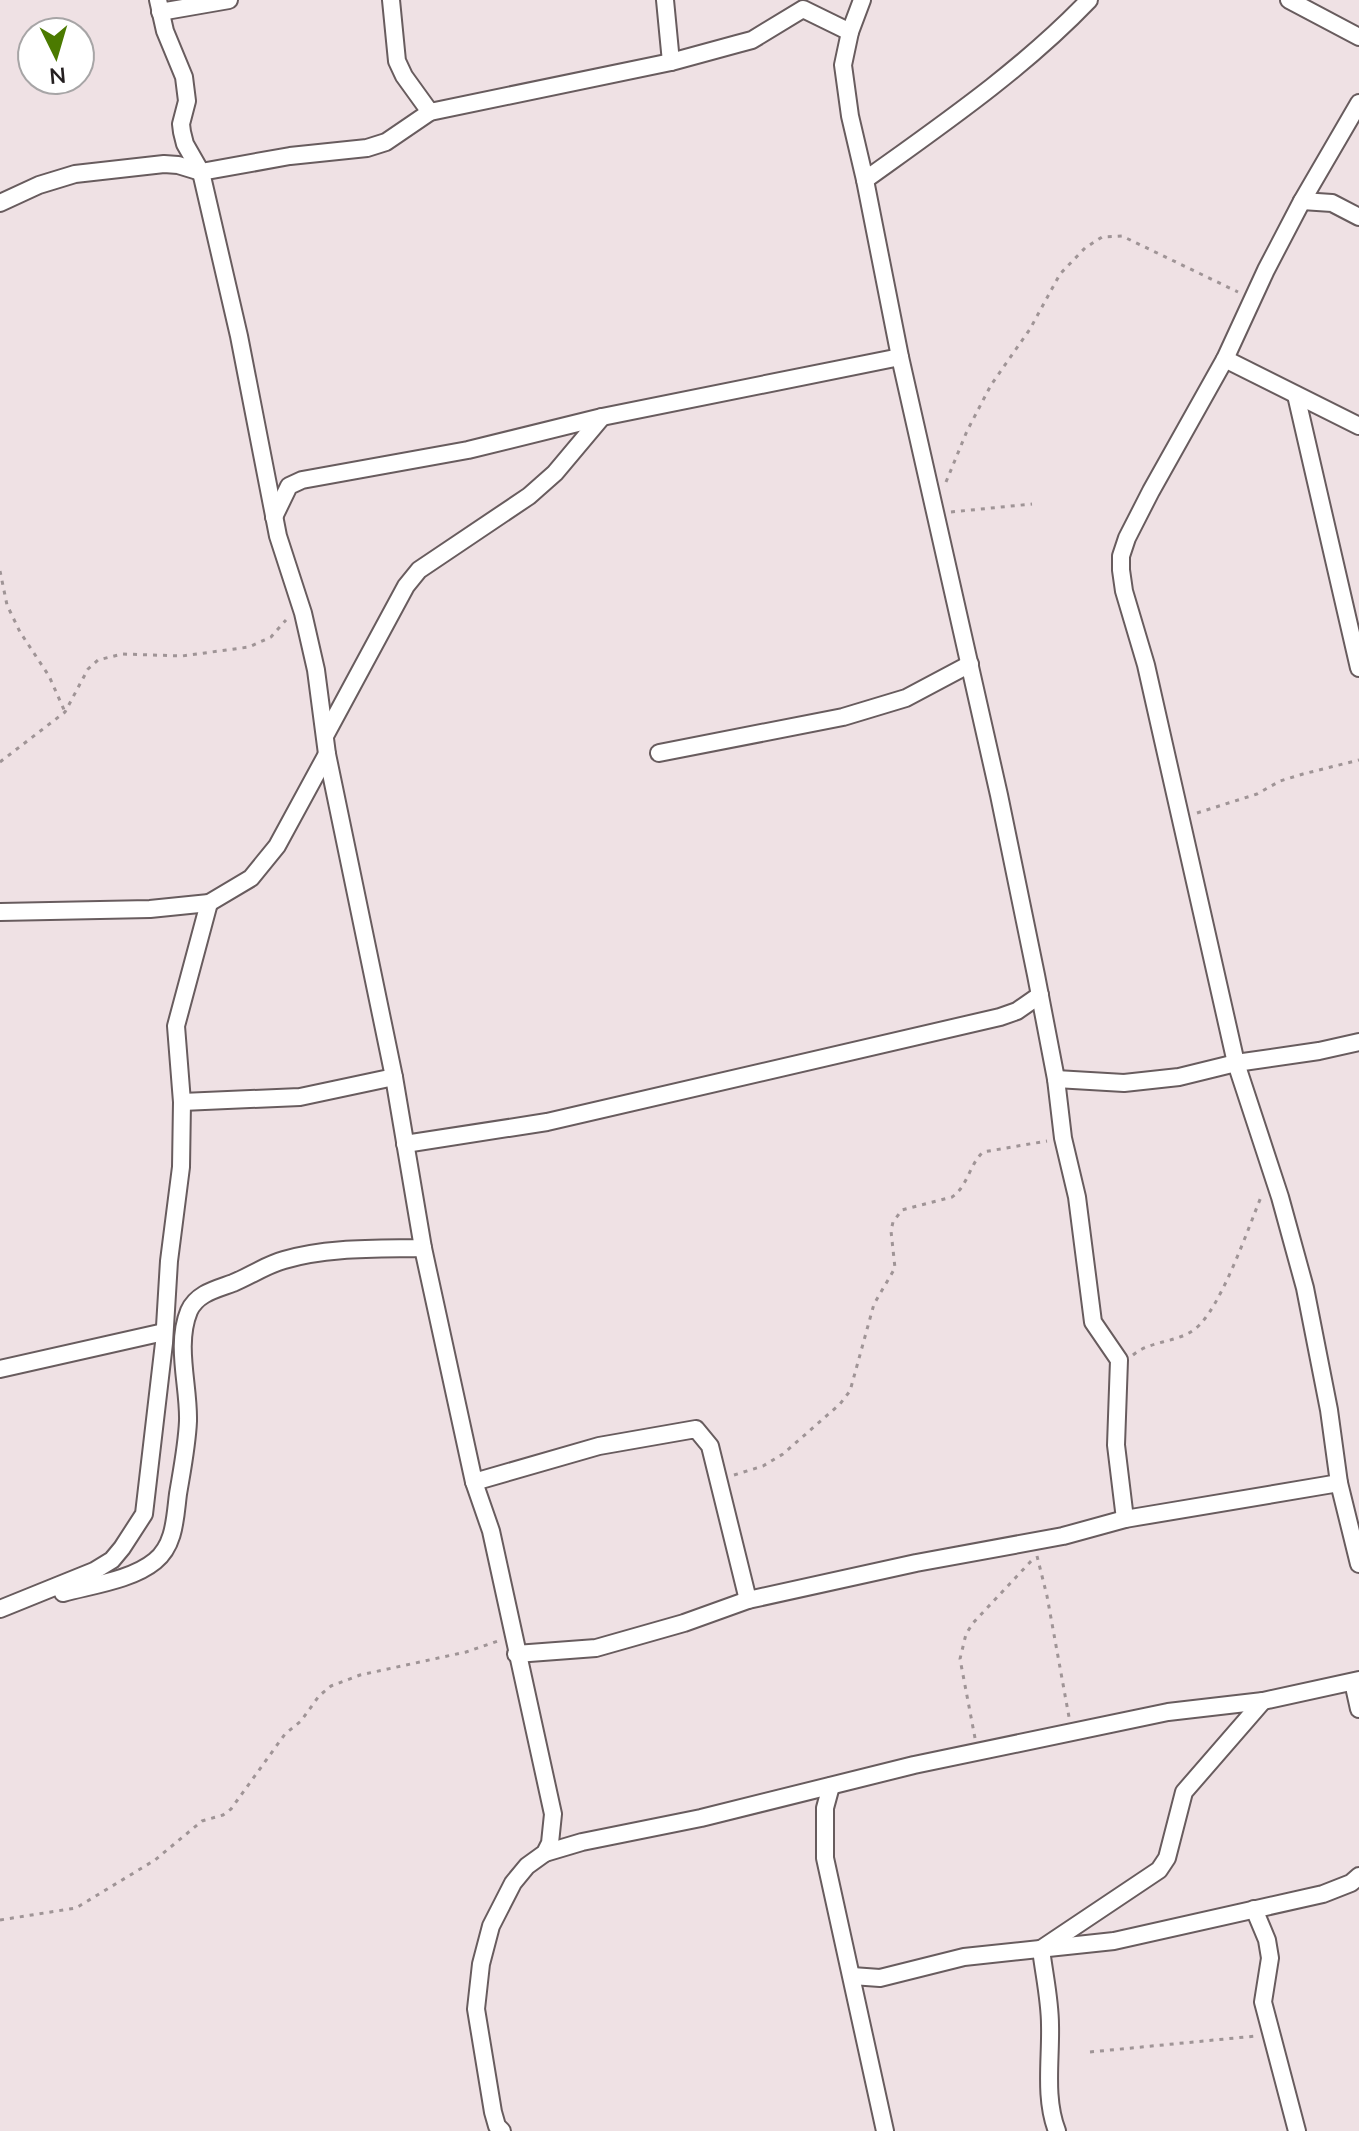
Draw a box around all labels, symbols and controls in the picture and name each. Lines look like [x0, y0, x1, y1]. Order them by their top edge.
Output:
north arrow [16, 16, 96, 96]
text: N [48, 61, 67, 91]

